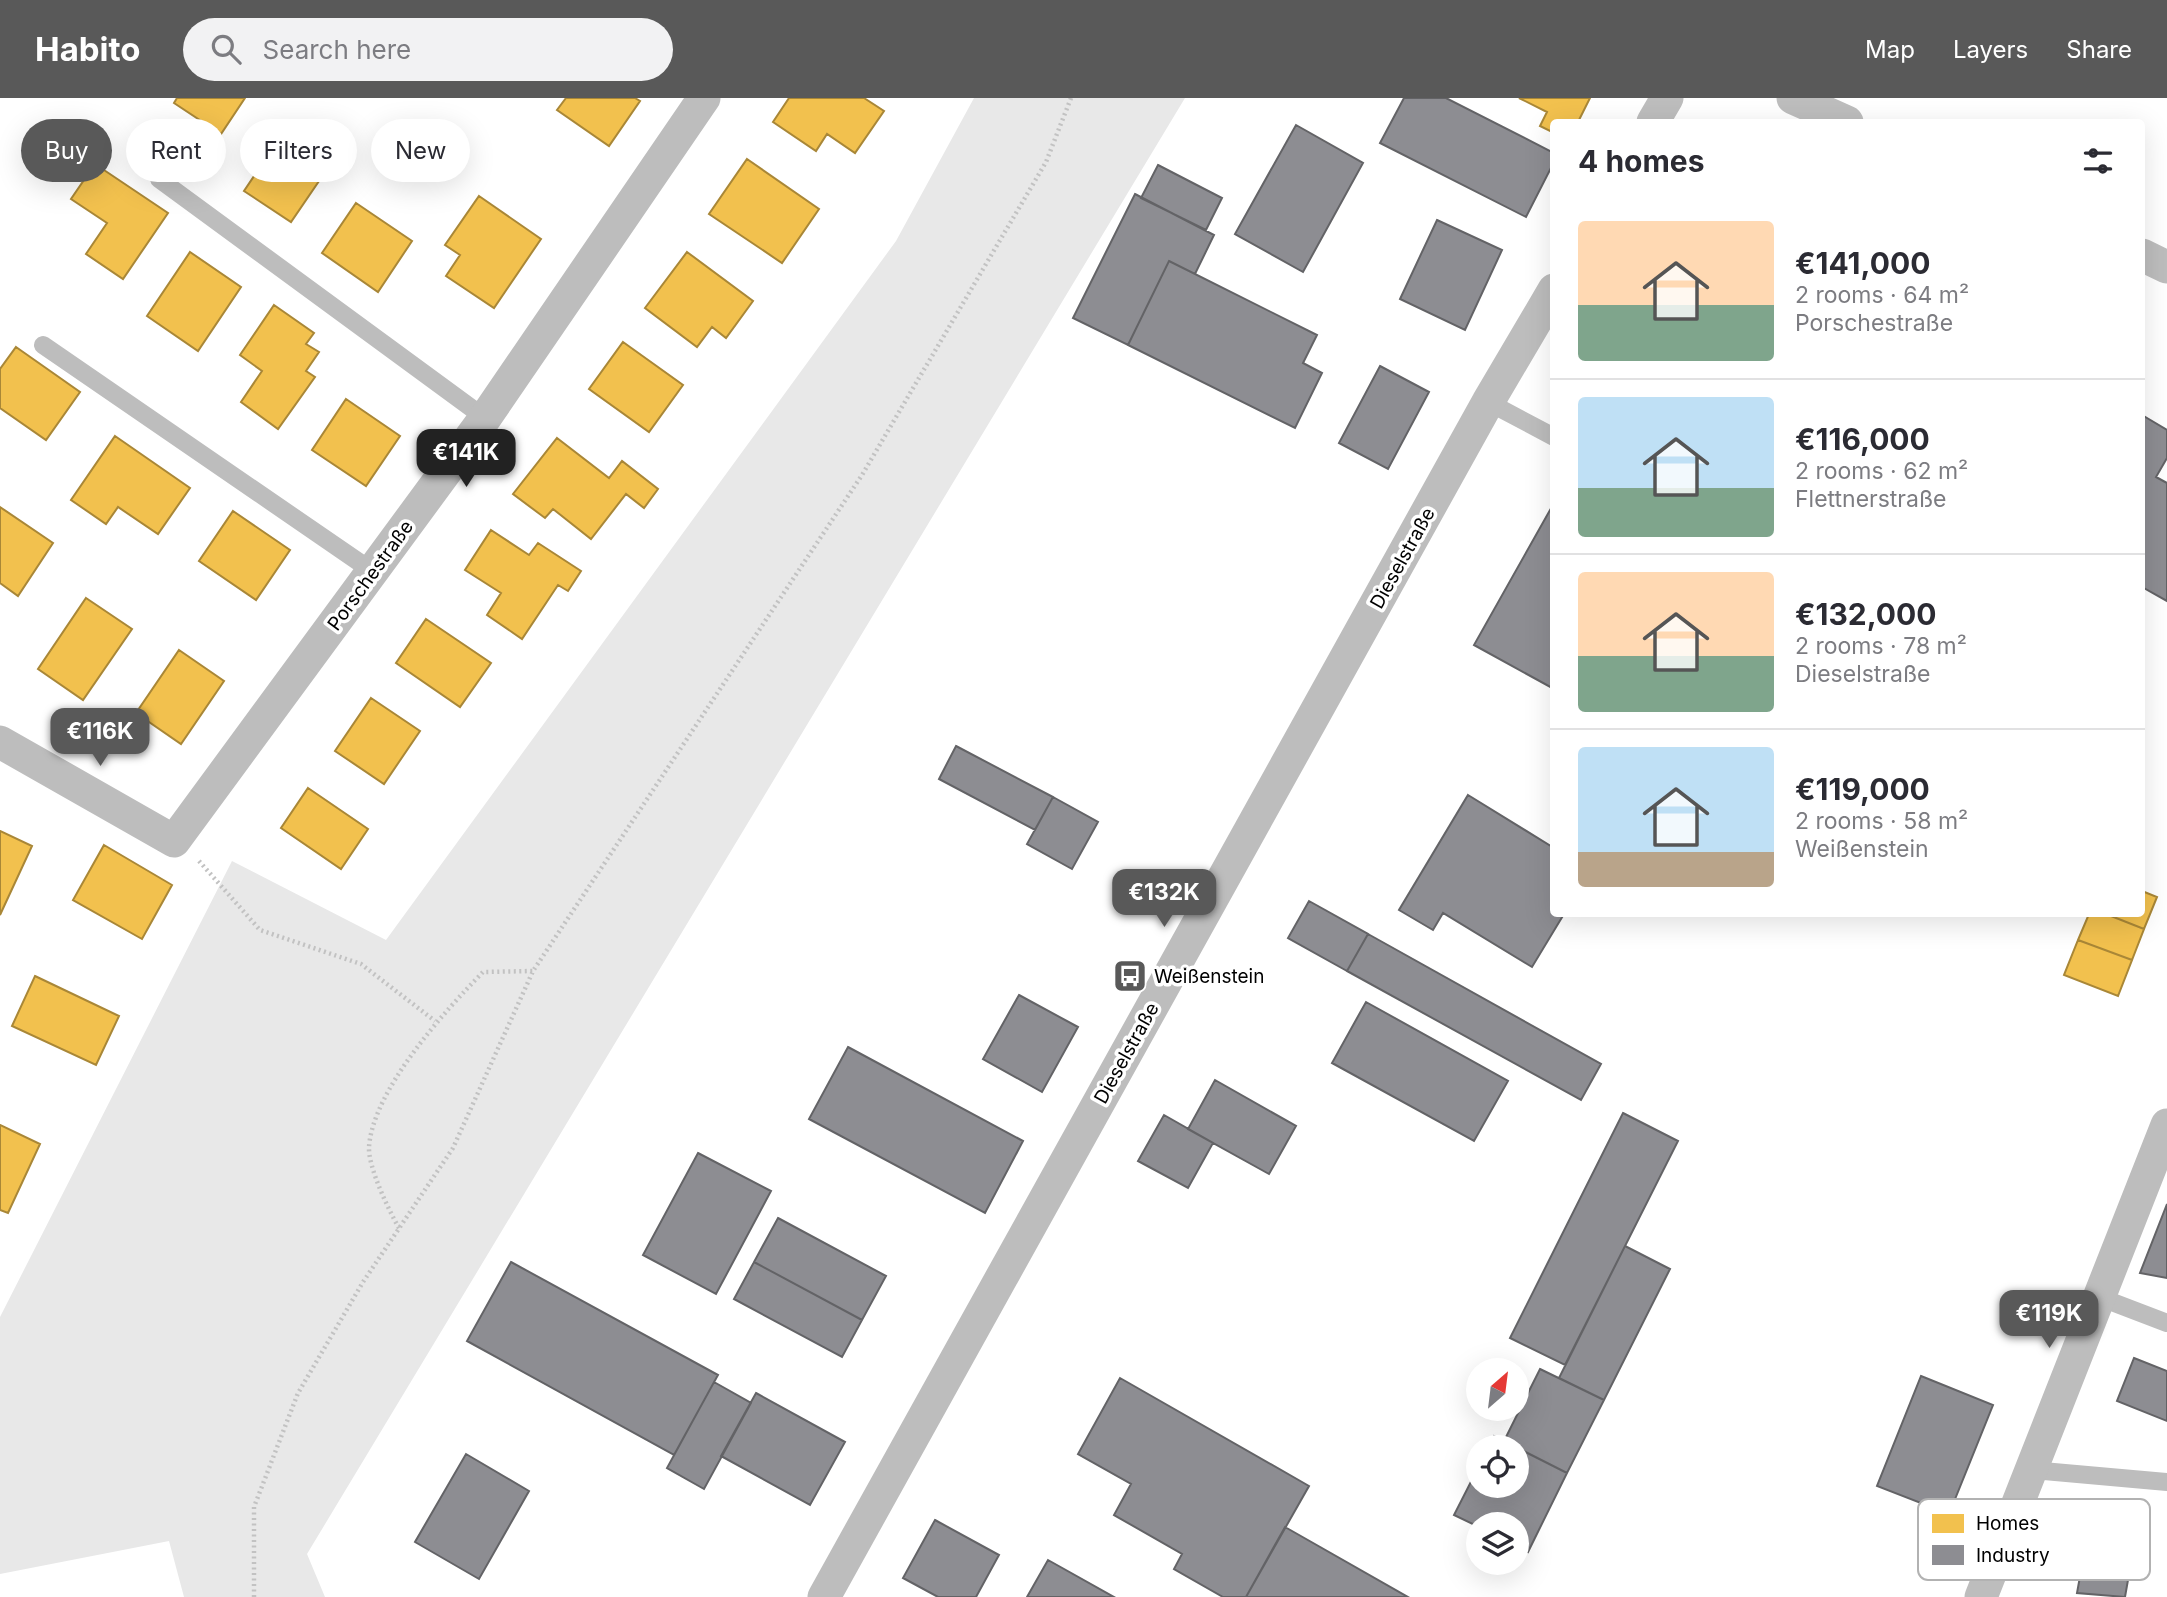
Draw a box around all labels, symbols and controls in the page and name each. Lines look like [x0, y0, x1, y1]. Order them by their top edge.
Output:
search box [183, 18, 673, 81]
text: Habito [35, 29, 141, 69]
icon: search [207, 30, 245, 68]
text: Search here [263, 34, 411, 65]
text: Map [1865, 35, 1915, 64]
text: Layers [1953, 35, 2028, 64]
text: Share [2066, 35, 2132, 64]
chip: Buy [21, 119, 112, 182]
chip: Rent [126, 119, 226, 182]
chip: Filters [240, 119, 357, 182]
chip: New [371, 119, 470, 182]
icon: filters [2079, 142, 2117, 180]
text: 4 homes [1578, 143, 1705, 179]
text: €141,000 [1795, 245, 1930, 281]
icon: home [1634, 249, 1718, 333]
text: 2 rooms · 64 m² [1795, 281, 1969, 309]
text: Porschestraße [1795, 309, 1953, 337]
text: €116,000 [1795, 421, 1930, 457]
icon: home [1634, 425, 1718, 509]
pin: €141K [417, 430, 515, 489]
text: €141K [433, 438, 499, 466]
text: 2 rooms · 62 m² [1795, 457, 1968, 485]
text: Flettnerstraße [1795, 485, 1947, 513]
street label: Dieselstraße [1365, 504, 1440, 613]
street label: Porschestraße [323, 516, 418, 635]
text: €132,000 [1795, 596, 1937, 632]
icon: home [1634, 600, 1718, 684]
text: 2 rooms · 78 m² [1795, 632, 1967, 660]
text: Dieselstraße [1795, 660, 1931, 688]
pin: €116K [51, 708, 149, 768]
text: €116K [66, 717, 134, 745]
text: €119,000 [1795, 771, 1930, 807]
icon: home [1634, 775, 1718, 859]
text: 2 rooms · 58 m² [1795, 807, 1968, 835]
text: Weißenstein [1795, 835, 1929, 863]
pin: €132K [1115, 870, 1213, 929]
text: €132K [1128, 878, 1200, 906]
bus stop icon: Weißenstein [1111, 957, 1149, 995]
place label: Weißenstein [1154, 965, 1264, 988]
street label: Dieselstraße [1089, 999, 1164, 1108]
pin: €119K [2000, 1290, 2098, 1350]
text: €119K [2015, 1299, 2083, 1327]
north arrow [1466, 1358, 1530, 1421]
map controls [1466, 1358, 1529, 1575]
button: locate [1466, 1435, 1529, 1498]
legend [1918, 1499, 2150, 1580]
button: layers [1466, 1512, 1529, 1575]
text: Homes [1976, 1512, 2039, 1535]
text: Industry [1976, 1544, 2050, 1567]

